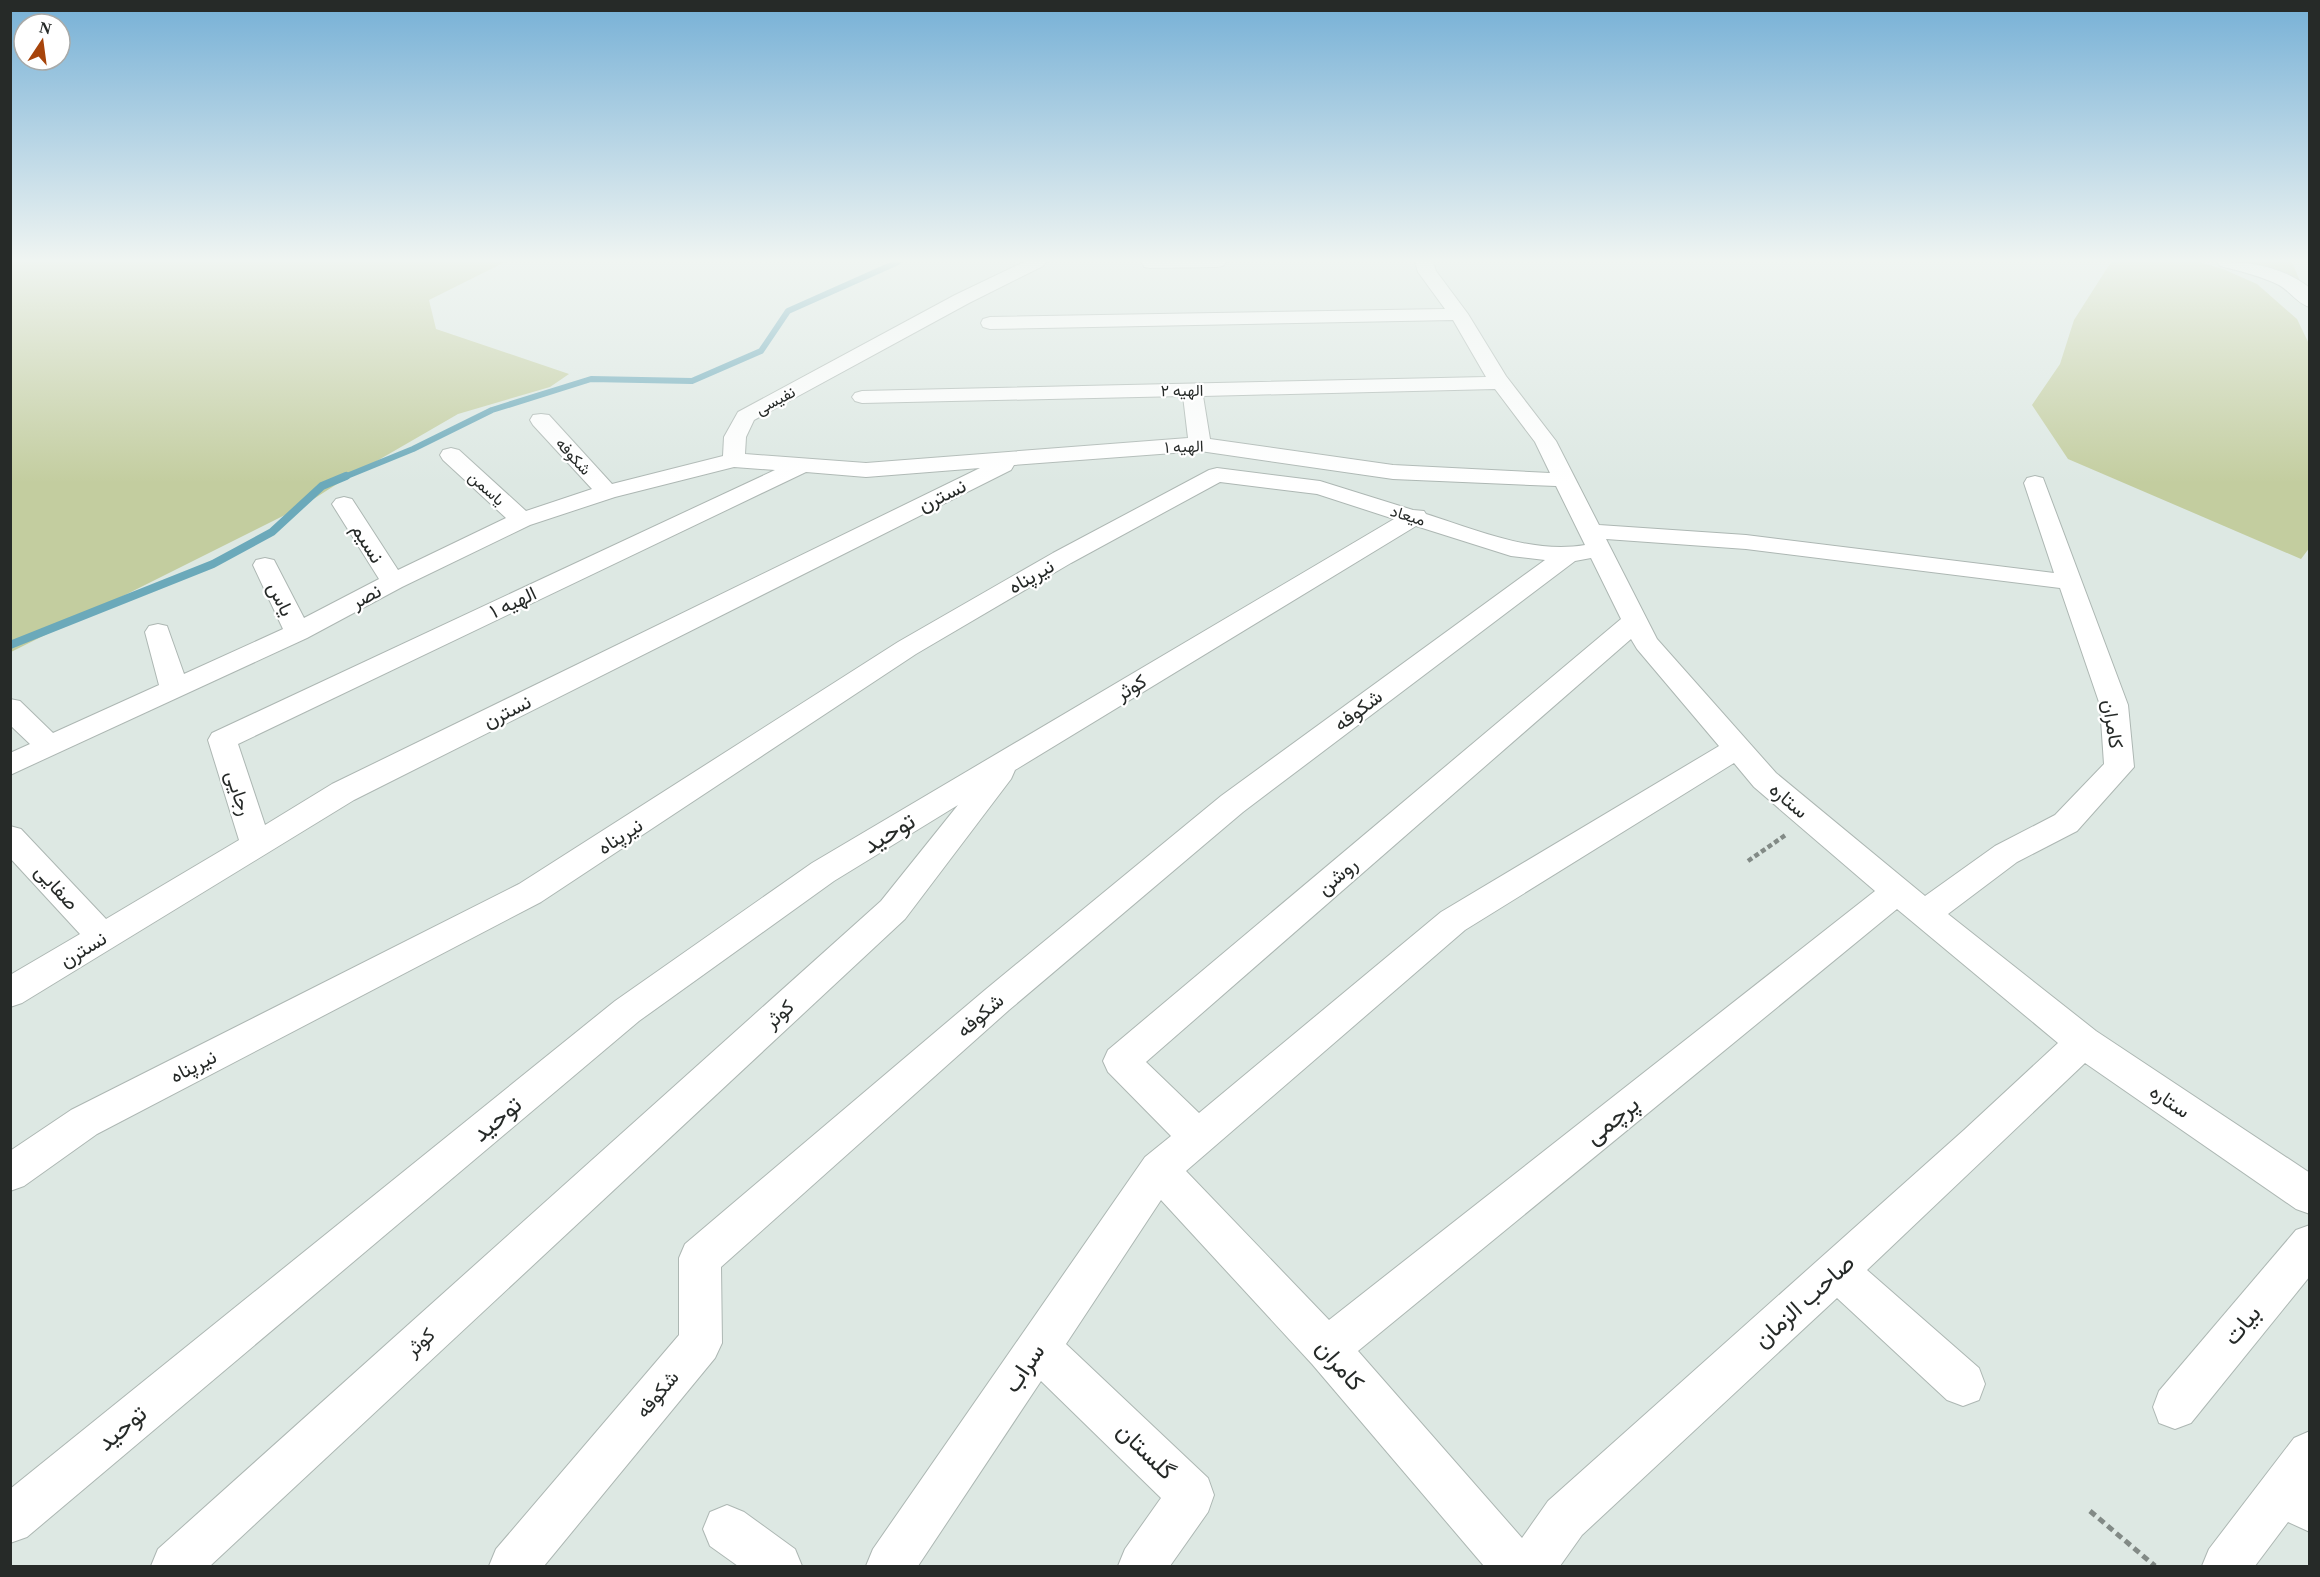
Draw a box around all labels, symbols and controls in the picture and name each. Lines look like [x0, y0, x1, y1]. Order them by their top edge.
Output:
north arrow [12, 12, 72, 72]
text: N [38, 18, 53, 38]
street label: الهیه ۲ [1160, 382, 1204, 401]
street label: نفیسی [753, 383, 799, 420]
street label: شکوفه [551, 434, 595, 480]
street label: الهیه ۱ [1164, 437, 1204, 458]
street label: یاسمن [464, 468, 508, 510]
street label: نسترن [915, 474, 970, 518]
street label: میعاد [1388, 502, 1427, 530]
street label: نسیم [346, 519, 389, 568]
street label: نیرپناه [1004, 554, 1059, 600]
street label: یاس [263, 578, 299, 620]
street label: نصر [346, 579, 386, 615]
street label: الهیه ۱ [486, 582, 541, 624]
street label: کوثر [1111, 669, 1151, 707]
street label: شکوفه [1330, 685, 1388, 737]
street label: نسترن [480, 690, 535, 734]
street label: کامران [2096, 698, 2128, 751]
street label: رجایی [220, 768, 257, 819]
street label: ستاره [1764, 778, 1813, 824]
street label: توحید [858, 808, 921, 860]
street label: نیرپناه [594, 813, 648, 861]
street label: روشن [1313, 853, 1363, 901]
street label: صفایی [30, 860, 83, 915]
street label: نسترن [56, 927, 111, 973]
street label: شکوفه [952, 989, 1009, 1043]
street label: کوثر [759, 995, 800, 1035]
street label: نیرپناه [166, 1045, 221, 1090]
street label: ستاره [2145, 1080, 2194, 1124]
street label: توحید [467, 1091, 528, 1148]
street label: پرچمی [1580, 1091, 1646, 1152]
street label: صاحب الزمان [1749, 1249, 1861, 1354]
street label: بیات [2218, 1300, 2267, 1350]
street label: کوثر [400, 1323, 441, 1363]
street label: کامران [1309, 1334, 1369, 1397]
street label: سراب [998, 1339, 1051, 1398]
street label: شکوفه [631, 1366, 684, 1423]
street label: توحید [92, 1400, 153, 1457]
street label: گلستان [1112, 1417, 1180, 1485]

